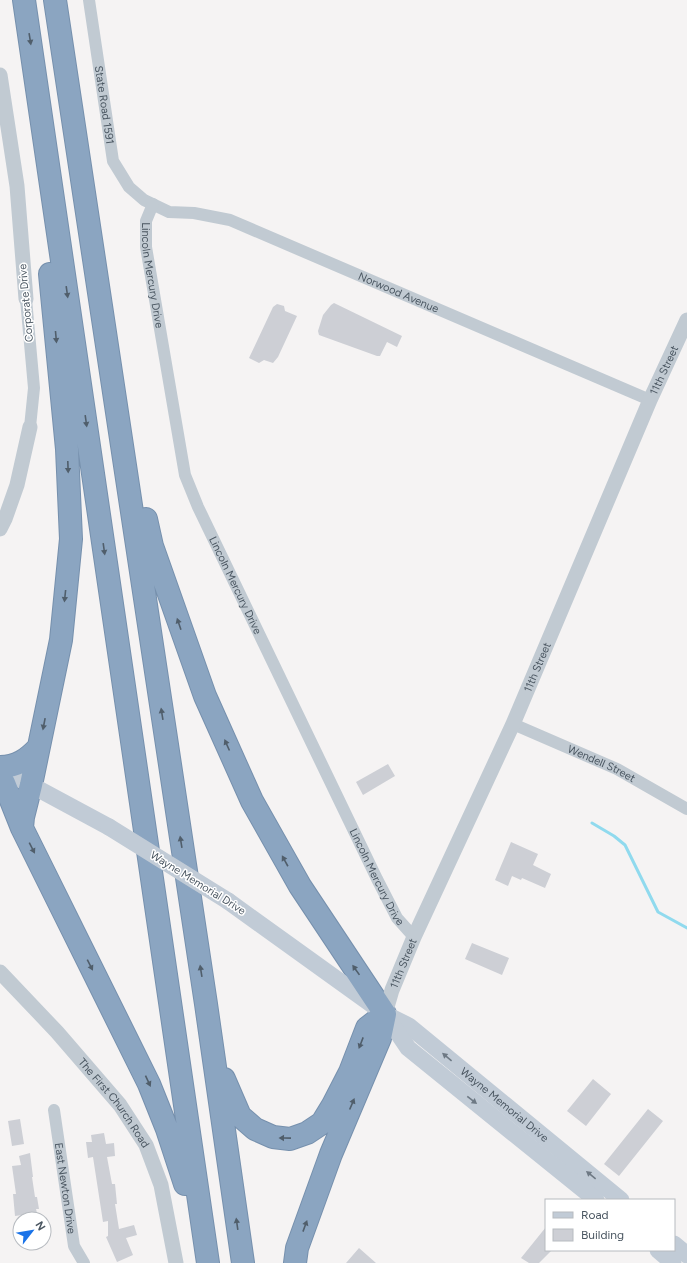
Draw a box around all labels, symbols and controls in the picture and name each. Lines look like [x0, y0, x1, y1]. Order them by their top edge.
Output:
one-way arrow [27, 32, 33, 45]
street label: State Road 1591 [92, 65, 117, 145]
street label: Lincoln Mercury Drive [140, 222, 166, 329]
street label: Corporate Drive [16, 263, 36, 343]
street label: Norwood Avenue [356, 269, 441, 315]
one-way arrow [64, 286, 70, 298]
one-way arrow [53, 331, 60, 343]
street label: 11th Street [647, 343, 681, 397]
one-way arrow [83, 414, 89, 427]
one-way arrow [64, 461, 71, 473]
street label: Lincoln Mercury Drive [207, 534, 265, 636]
one-way arrow [101, 543, 107, 555]
one-way arrow [62, 590, 68, 602]
one-way arrow [176, 618, 182, 630]
street label: 11th Street [521, 640, 553, 694]
one-way arrow [159, 708, 165, 720]
one-way arrow [40, 718, 46, 730]
one-way arrow [224, 739, 230, 751]
street label: Wendell Street [566, 742, 638, 785]
street label: Lincoln Mercury Drive [347, 826, 407, 928]
one-way arrow [178, 836, 184, 849]
one-way arrow [29, 843, 35, 854]
street label: Wayne Memorial Drive [148, 848, 248, 918]
one-way arrow [282, 855, 289, 867]
street label: 11th Street [387, 936, 419, 990]
one-way arrow [87, 959, 93, 970]
one-way arrow [198, 965, 204, 977]
one-way arrow [352, 965, 360, 975]
one-way arrow [357, 1037, 363, 1049]
one-way arrow [442, 1053, 452, 1062]
street label: The First Church Road [76, 1055, 152, 1150]
street label: Wayne Memorial Drive [458, 1065, 551, 1144]
one-way arrow [145, 1075, 151, 1087]
one-way arrow [466, 1095, 477, 1104]
one-way arrow [349, 1099, 355, 1110]
one-way arrow [278, 1135, 291, 1141]
street label: East Newton Drive [52, 1142, 79, 1235]
one-way arrow [585, 1171, 596, 1180]
legend [545, 1199, 675, 1251]
text: Road [581, 1208, 609, 1222]
north arrow [12, 1211, 52, 1251]
one-way arrow [234, 1218, 240, 1230]
text: N [32, 1219, 48, 1233]
one-way arrow [303, 1219, 309, 1231]
text: Building [581, 1228, 624, 1242]

